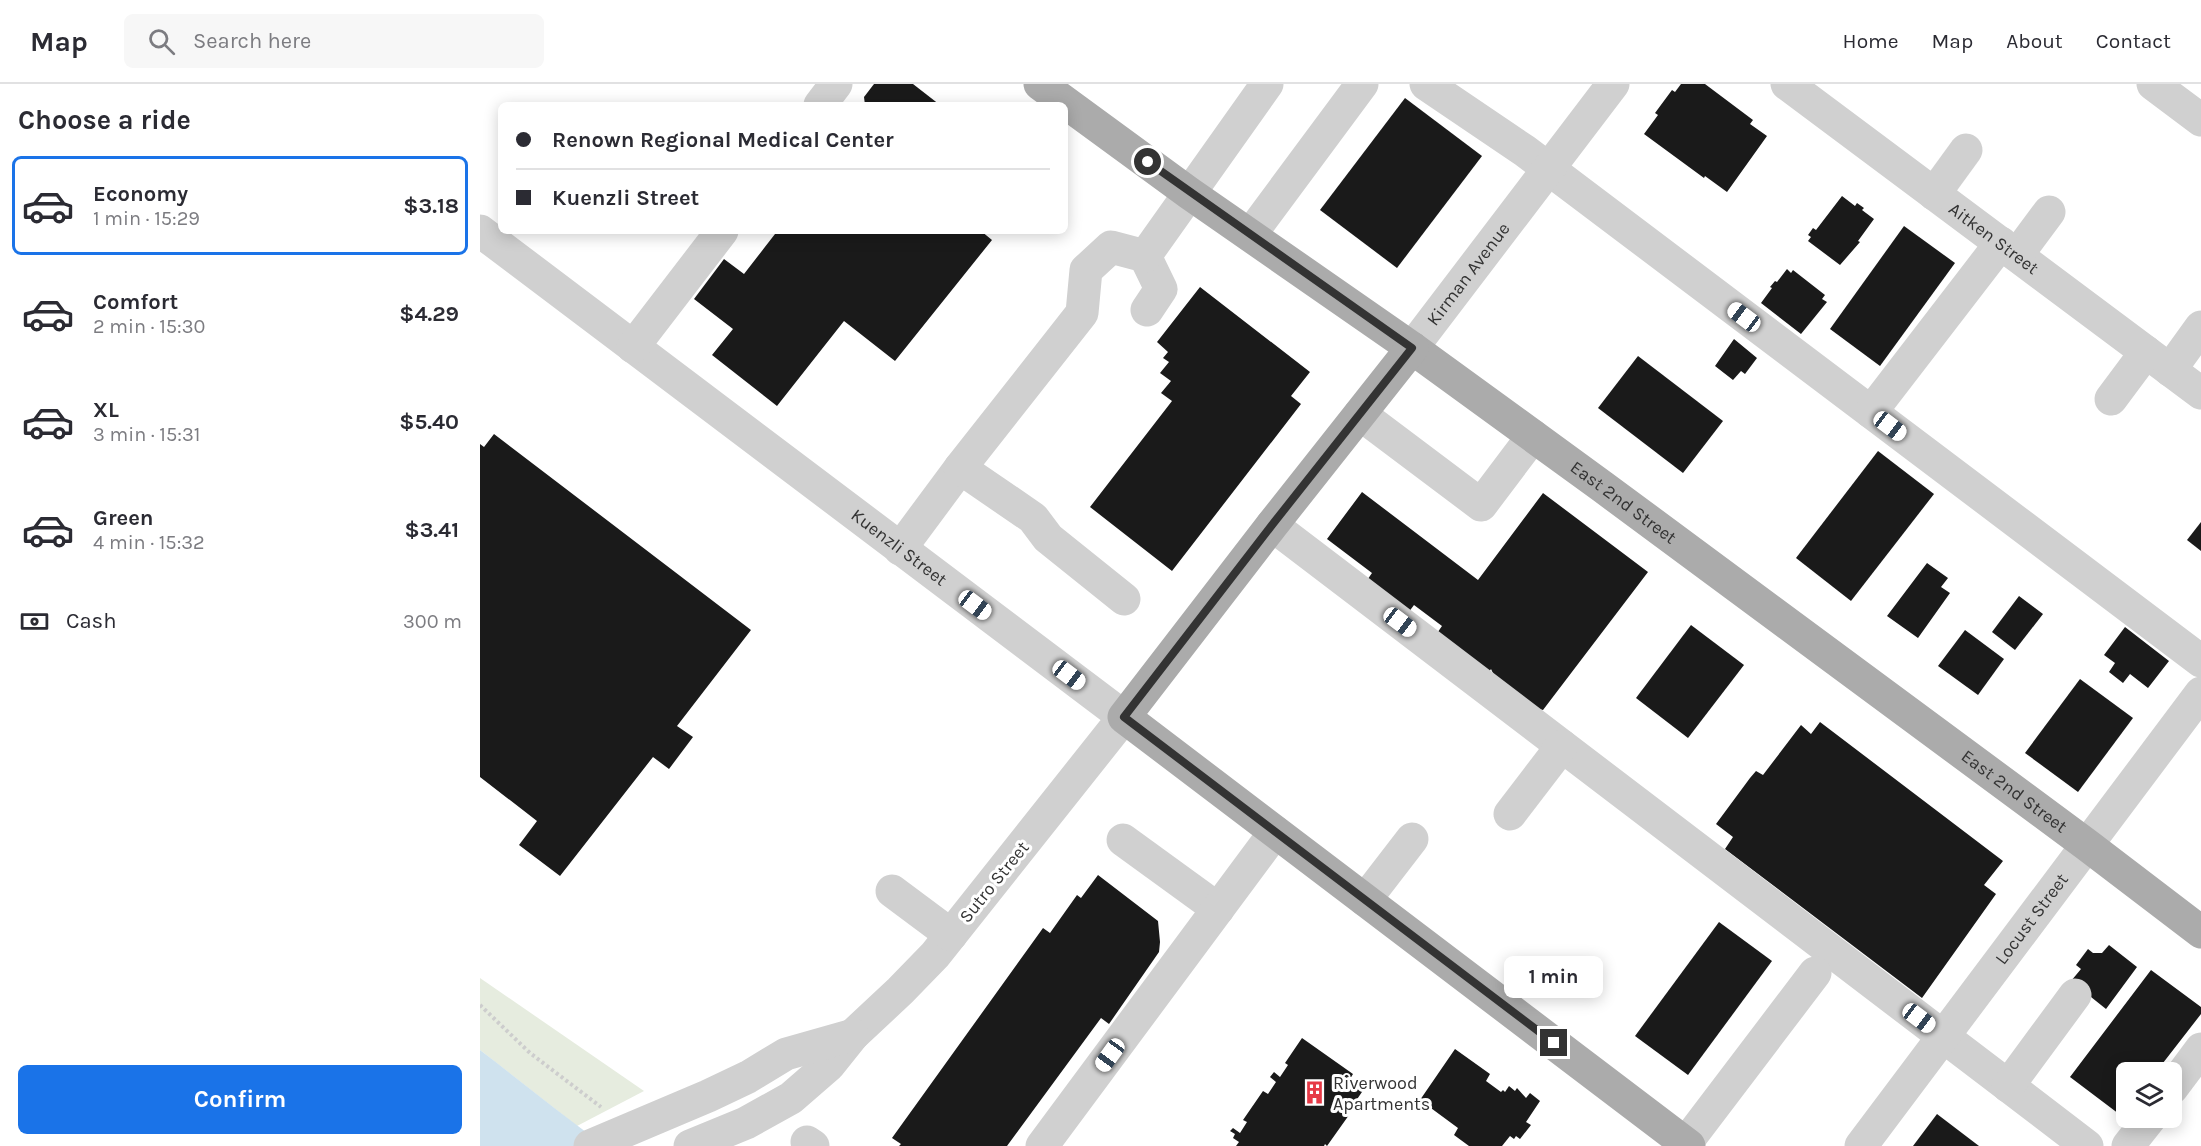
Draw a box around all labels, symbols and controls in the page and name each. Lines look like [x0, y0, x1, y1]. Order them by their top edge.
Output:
search box [124, 14, 544, 68]
text: Map [30, 25, 88, 58]
icon: search [145, 25, 178, 58]
text: Search here [193, 28, 311, 54]
text: Home [1843, 29, 1899, 53]
text: Map [1932, 29, 1973, 53]
text: About [2006, 29, 2063, 53]
text: Contact [2096, 29, 2171, 53]
text: Choose a ride [18, 104, 191, 136]
text: Renown Regional Medical Center [552, 127, 894, 153]
route start [1134, 148, 1161, 175]
icon: car [21, 179, 75, 233]
text: Economy [93, 181, 188, 207]
text: Kuenzli Street [552, 185, 699, 211]
text: $3.18 [403, 193, 459, 219]
street label: Aitken Street [1944, 198, 2043, 279]
text: 1 min · 15:29 [93, 207, 200, 230]
street label: Kirman Avenue [1422, 218, 1515, 330]
icon: car [21, 287, 75, 341]
text: Comfort [93, 289, 178, 315]
car [1724, 299, 1764, 335]
text: $4.29 [399, 301, 459, 327]
text: 2 min · 15:30 [93, 315, 205, 338]
icon: car [21, 395, 75, 449]
text: XL [93, 397, 119, 423]
car [1870, 408, 1910, 444]
text: $5.40 [399, 409, 459, 435]
text: 3 min · 15:31 [93, 423, 200, 446]
street label: East 2nd Street [1566, 456, 1681, 549]
icon: car [21, 503, 75, 557]
street label: Kuenzli Street [847, 504, 952, 591]
text: Green [93, 505, 154, 531]
text: $3.41 [404, 517, 459, 543]
text: 4 min · 15:32 [93, 531, 205, 554]
car [955, 587, 995, 623]
car [1380, 604, 1420, 640]
icon: cash [18, 605, 51, 638]
text: Cash [66, 608, 116, 634]
text: 300 m [403, 610, 462, 633]
car [1049, 657, 1089, 693]
street label: East 2nd Street [1957, 745, 2072, 838]
street label: Sutro Street [954, 837, 1034, 927]
street label: Locust Street [1990, 869, 2073, 969]
callout: 1 min [1504, 956, 1604, 998]
text: 1 min [1528, 965, 1579, 988]
car [1899, 1000, 1939, 1036]
route end [1540, 1029, 1567, 1056]
car [1092, 1035, 1128, 1075]
map controls [2116, 1062, 2182, 1128]
button: layers [2116, 1062, 2182, 1128]
button: Confirm [18, 1065, 462, 1134]
place label: Riverwood Apartments [1333, 1072, 1430, 1115]
building icon: Riverwood Apartments [1302, 1080, 1328, 1106]

